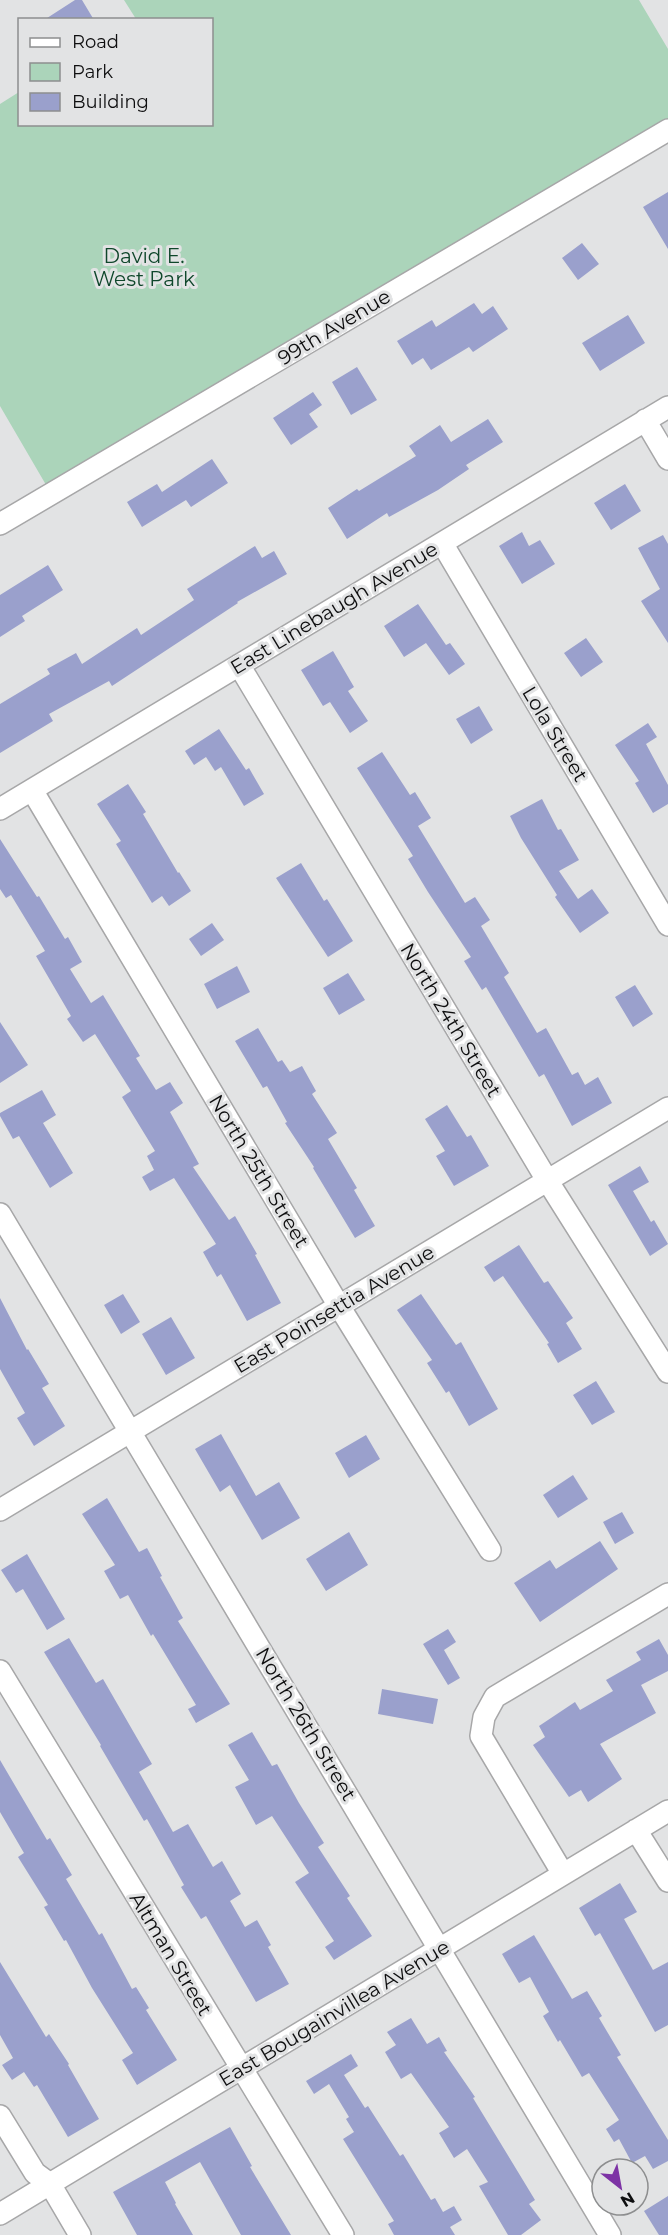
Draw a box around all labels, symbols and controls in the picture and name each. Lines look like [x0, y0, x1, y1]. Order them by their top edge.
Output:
legend [18, 18, 213, 126]
text: Road [72, 31, 119, 53]
text: Park [72, 61, 113, 83]
text: Building [72, 91, 149, 113]
park label: David E. West Park [93, 244, 195, 291]
street label: 99th Avenue [273, 284, 395, 370]
street label: East Linebaugh Avenue [226, 537, 442, 679]
street label: Lola Street [517, 682, 593, 786]
street label: North 24th Street [396, 939, 506, 1101]
street label: North 25th Street [204, 1090, 314, 1252]
street label: East Poinsettia Avenue [230, 1240, 438, 1378]
street label: North 26th Street [251, 1643, 361, 1805]
street label: Altman Street [125, 1888, 217, 2020]
street label: East Bougainvillea Avenue [214, 1935, 454, 2091]
north arrow [590, 2157, 650, 2217]
text: N [617, 2188, 638, 2211]

